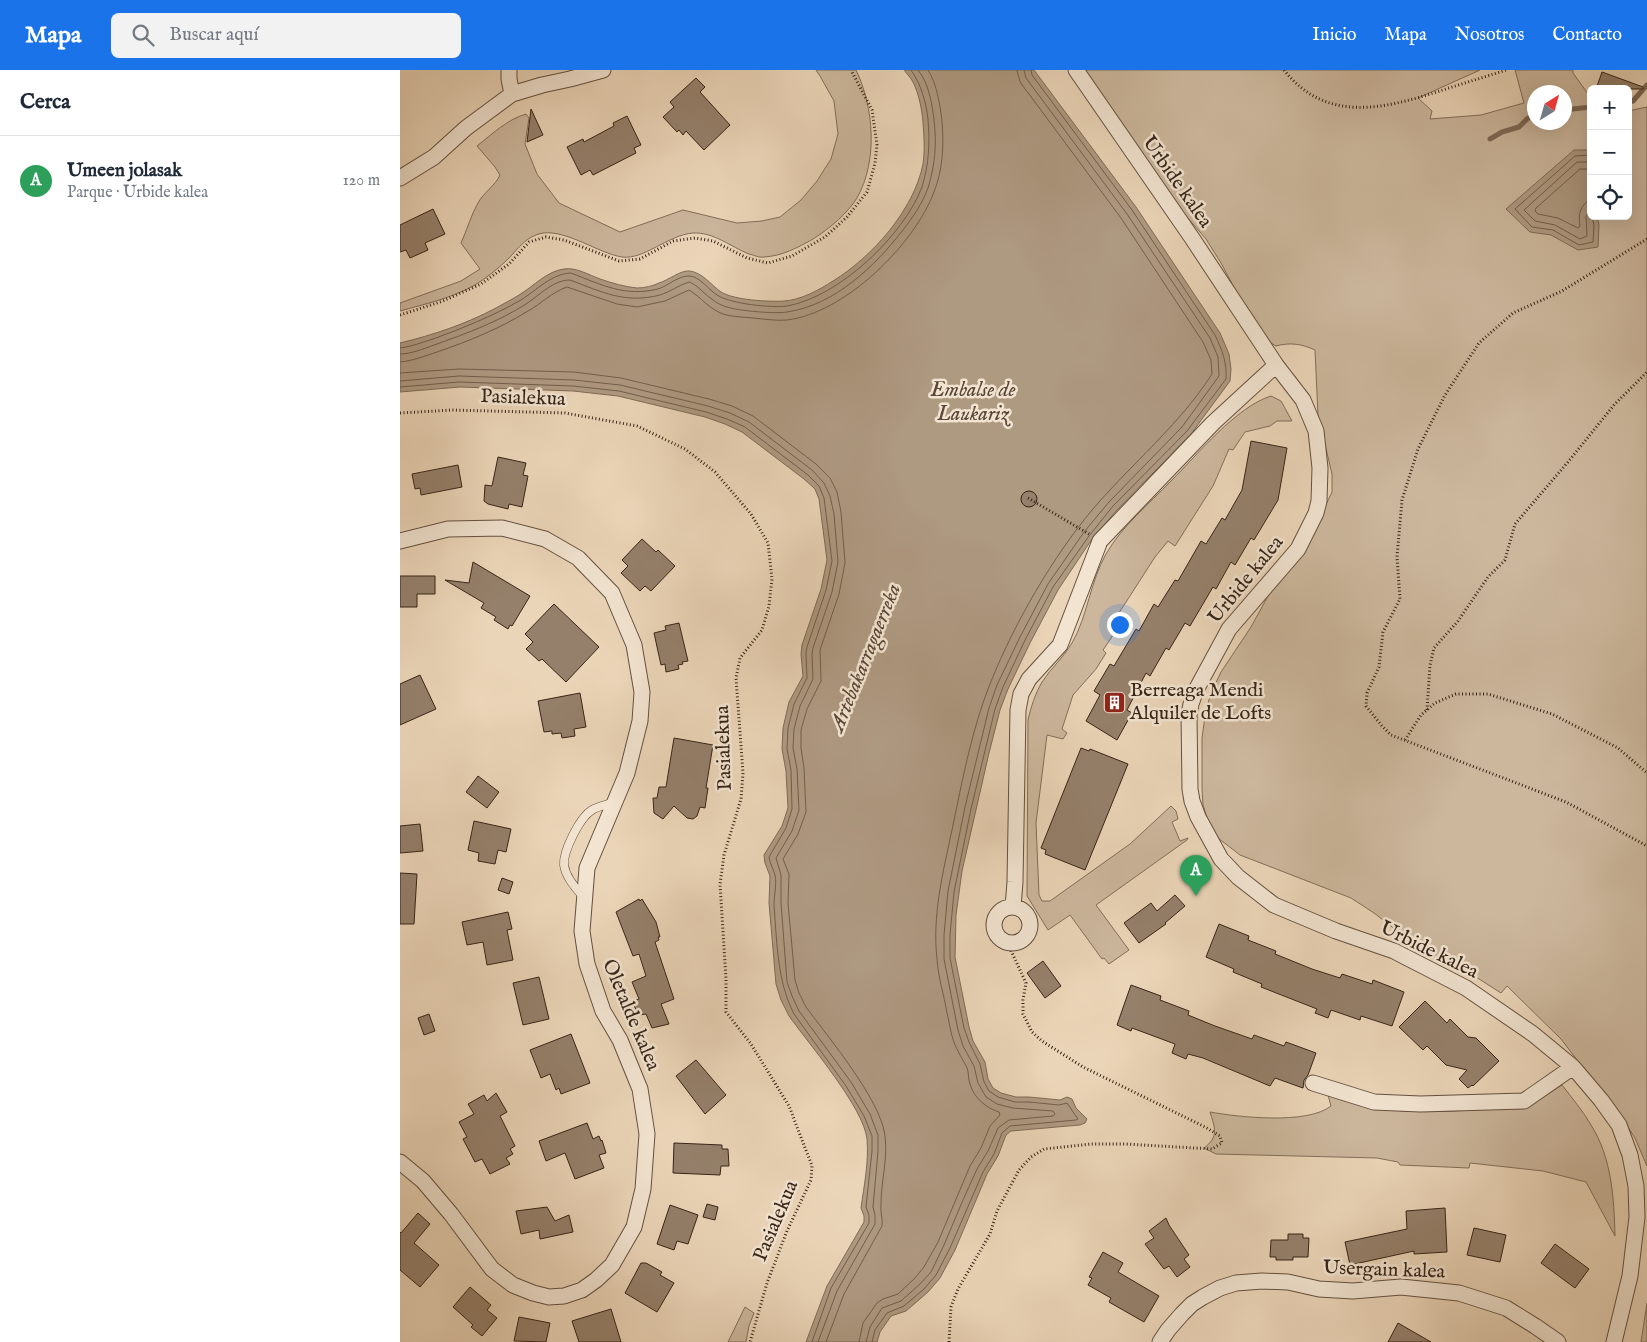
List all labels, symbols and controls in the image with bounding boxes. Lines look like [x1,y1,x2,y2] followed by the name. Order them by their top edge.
[111,13,461,58] search box
[25,20,81,51] text: Mapa
[129,21,157,49] icon: search
[169,23,258,47] text: Buscar aquí
[1312,24,1357,47] text: Inicio
[1385,24,1427,47] text: Mapa
[1455,24,1524,47] text: Nosotros
[1552,24,1622,47] text: Contacto
[1527,85,1572,130] north arrow
[1587,85,1632,220] map controls
[1587,85,1632,130] button: +
[20,89,70,116] text: Cerca
[1587,130,1632,175] button: −
[1136,131,1218,233] street label: Urbide kalea
[67,159,182,183] text: Umeen jolasak
[31,171,41,191] text: A
[343,171,380,191] text: 120 m
[1587,175,1632,220] button: locate
[67,183,208,203] text: Parque · Urbide kalea
[929,377,1016,428] water label: Embalse de Laukariz
[480,384,566,412] street label: Pasialekua
[1203,531,1289,629] street label: Urbide kalea
[823,580,908,738] water label: Artebakarragaerreka
[1107,612,1133,638] your location
[1129,678,1271,726] place label: Berreaga Mendi Alquiler de Lofts
[1102,690,1126,714] building icon: Berreaga Mendi Alquiler de Lofts
[710,705,738,791] street label: Pasialekua
[1180,855,1212,896] pin: A
[1376,915,1483,985] street label: Urbide kalea
[596,955,666,1075] street label: Oletalde kalea
[748,1176,804,1265] street label: Pasialekua
[1322,1255,1446,1285] street label: Usergain kalea

